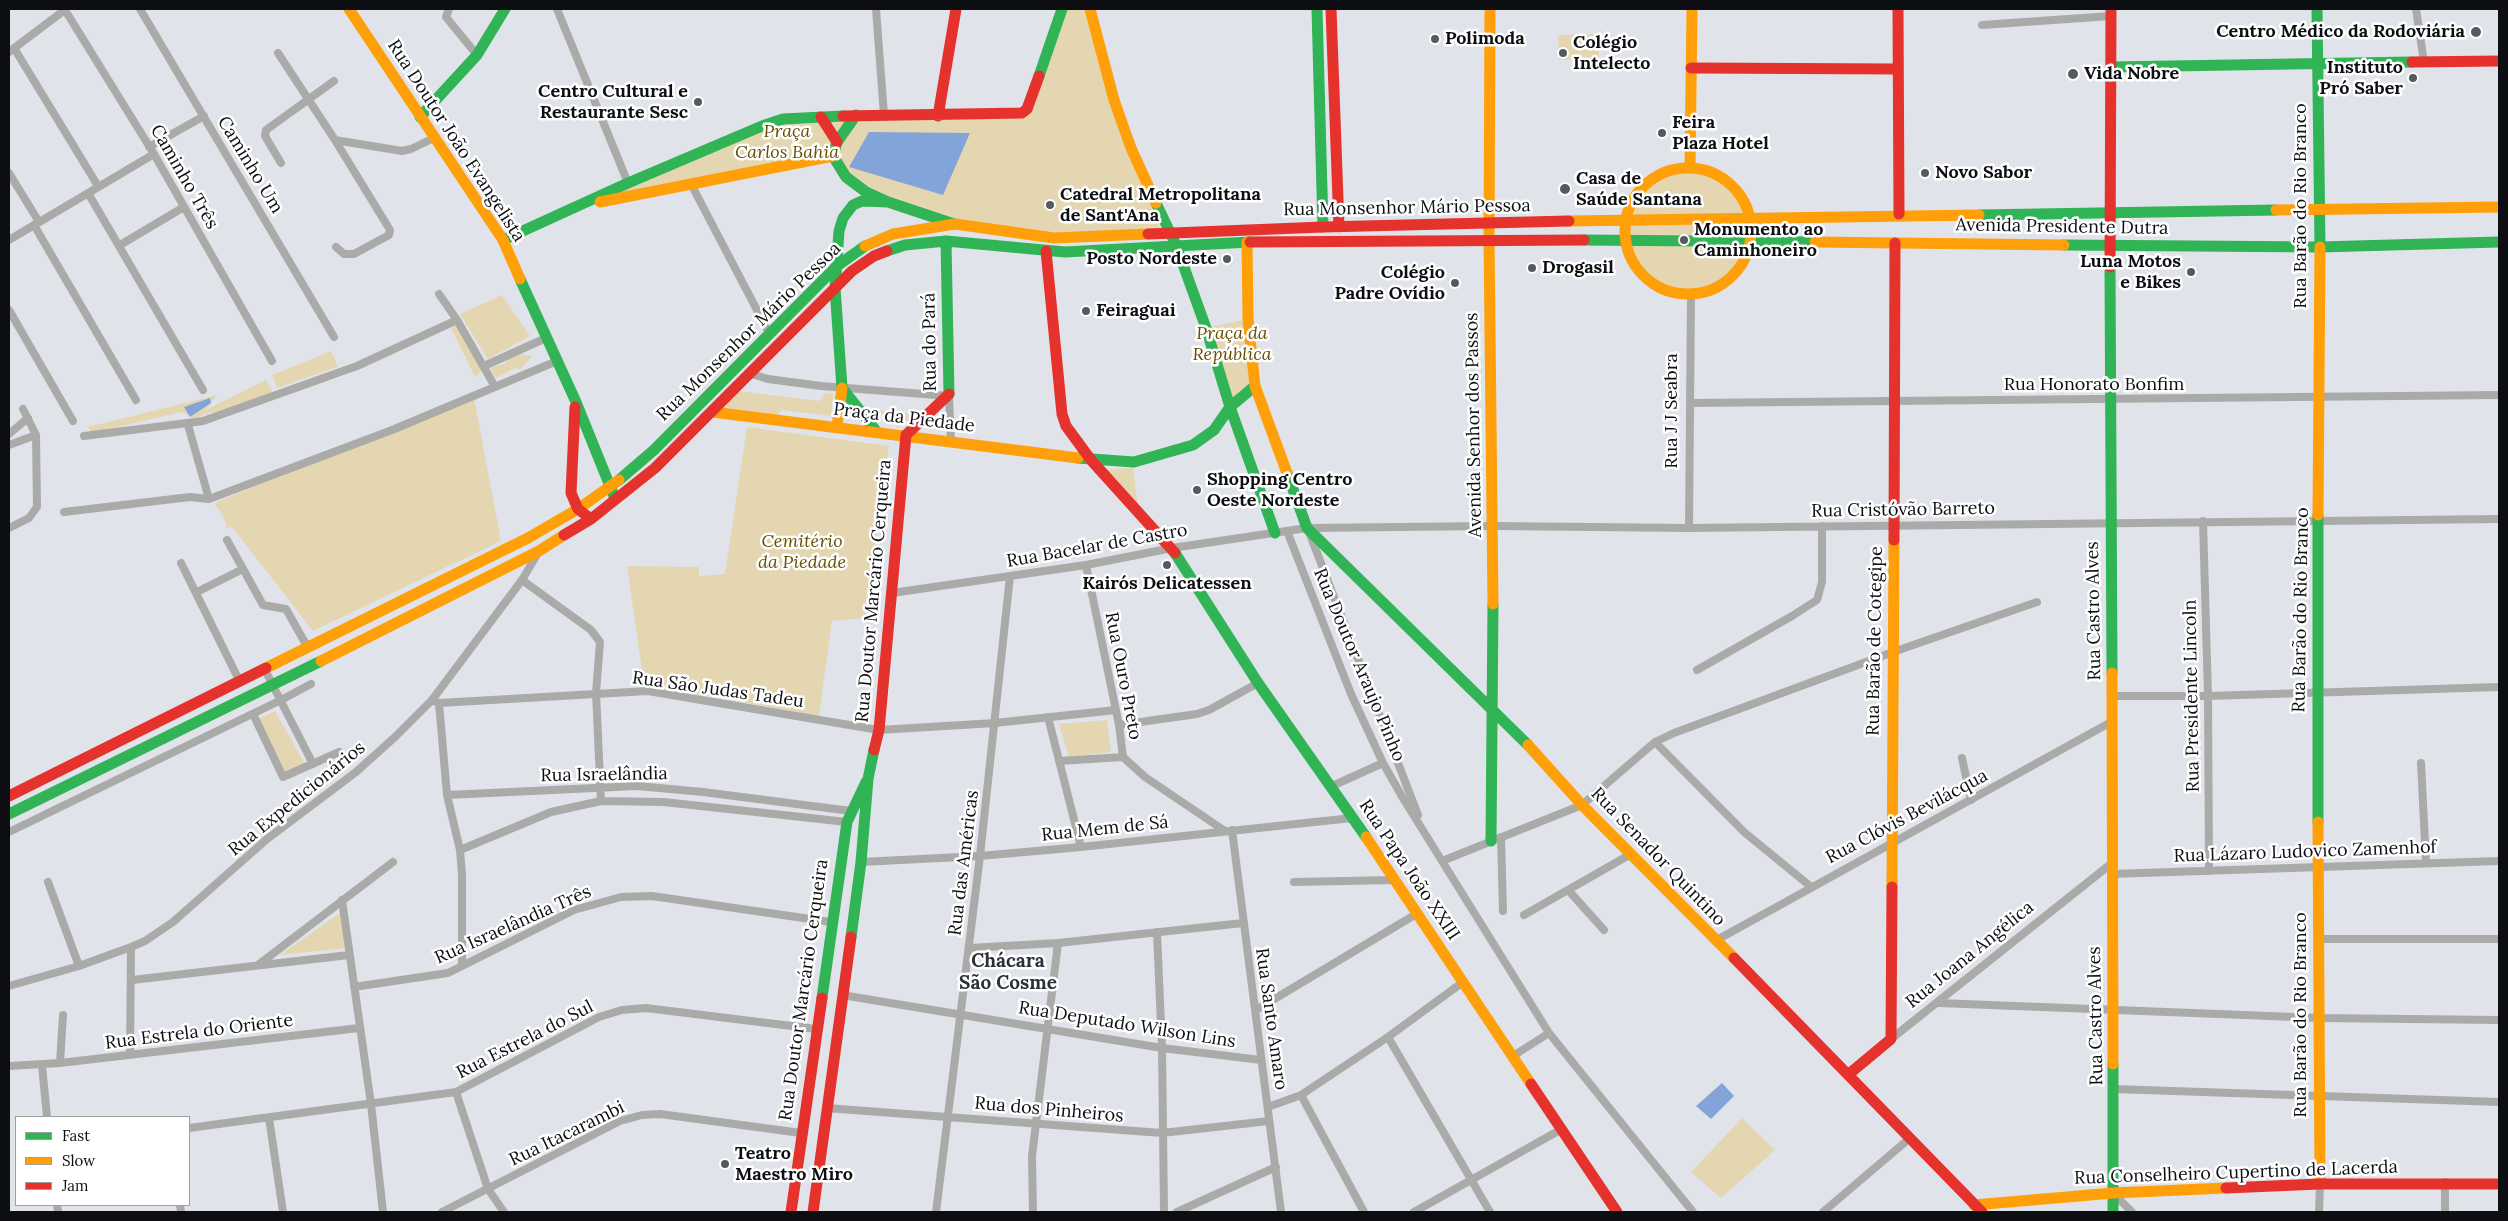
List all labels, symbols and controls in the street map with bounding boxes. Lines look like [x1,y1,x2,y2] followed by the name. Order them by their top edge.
[2216,21,2465,43] place label: Centro Médico da Rodoviária
[2469,25,2483,39] marker: Centro Médico da Rodoviária
[1445,28,1525,50] place label: Polimoda
[1573,32,1651,74] place label: Colégio Intelecto
[1429,33,1441,45] marker: Polimoda
[382,36,530,246] street label: Rua Doutor João Evangelista
[1557,47,1569,59] marker: Colégio Intelecto
[2319,57,2403,100] place label: Instituto Pró Saber
[2084,63,2179,85] place label: Vida Nobre
[2066,67,2080,81] marker: Vida Nobre
[2407,72,2419,84] marker: Instituto Pró Saber
[538,81,688,124] place label: Centro Cultural e Restaurante Sesc
[692,96,704,108] marker: Centro Cultural e Restaurante Sesc
[2290,103,2312,309] street label: Rua Barão do Rio Branco
[213,112,287,218] street label: Caminho Um
[1672,112,1769,154] place label: Feira Plaza Hotel
[145,121,223,233] street label: Caminho Três
[735,121,839,163] park label: Praça Carlos Bahia
[1656,127,1668,139] marker: Feira Plaza Hotel
[1935,162,2032,184] place label: Novo Sabor
[1919,167,1931,179] marker: Novo Sabor
[1576,168,1702,210] place label: Casa de Saúde Santana
[1558,182,1572,196] marker: Casa de Saúde Santana
[1060,184,1261,226] place label: Catedral Metropolitana de Sant'Ana
[1283,195,1531,221] street label: Rua Monsenhor Mário Pessoa
[1044,199,1056,211] marker: Catedral Metropolitana de Sant'Ana
[1955,214,2169,240] street label: Avenida Presidente Dutra
[1694,219,1823,262] place label: Monumento ao Caminhoneiro
[1678,234,1690,246] marker: Monumento ao Caminhoneiro
[652,238,846,426] street label: Rua Monsenhor Mário Pessoa
[1086,248,1217,270] place label: Posto Nordeste
[2080,251,2181,294] place label: Luna Motos e Bikes
[1221,253,1233,265] marker: Posto Nordeste
[1542,257,1614,279] place label: Drogasil
[1334,262,1445,304] place label: Colégio Padre Ovídio
[1526,262,1538,274] marker: Drogasil
[2185,266,2197,278] marker: Luna Motos e Bikes
[1449,277,1461,289] marker: Colégio Padre Ovídio
[918,292,942,392] street label: Rua do Pará
[1096,300,1176,322] place label: Feiraguai
[1080,305,1092,317] marker: Feiraguai
[1461,312,1487,538] street label: Avenida Senhor dos Passos
[1192,323,1272,366] park label: Praça da República
[1661,353,1683,469] street label: Rua J J Seabra
[2004,374,2184,396] street label: Rua Honorato Bonfim
[832,399,976,437] street label: Praça da Piedade
[852,459,896,723] street label: Rua Doutor Marcário Cerqueira
[1207,469,1352,512] place label: Shopping Centro Oeste Nordeste
[1191,484,1203,496] marker: Shopping Centro Oeste Nordeste
[1811,498,1995,522] street label: Rua Cristóvão Barreto
[2288,507,2314,713] street label: Rua Barão do Rio Branco
[1005,519,1189,573] street label: Rua Bacelar de Castro
[758,531,846,574] park label: Cemitério da Piedade
[2082,541,2106,681] street label: Rua Castro Alves
[1863,546,1887,736] street label: Rua Barão de Cotegipe
[1161,559,1173,571] marker: Kairós Delicatessen
[1308,565,1410,765] street label: Rua Doutor Araujo Pinho
[1082,573,1252,595] place label: Kairós Delicatessen
[2180,599,2204,793] street label: Rua Presidente Lincoln
[1100,610,1146,742] street label: Rua Ouro Preto
[631,667,805,713] street label: Rua São Judas Tadeu
[224,737,370,861] street label: Rua Expedicionários
[540,763,668,787] street label: Rua Israelândia
[1822,765,1992,869] street label: Rua Clóvis Bevilácqua
[1586,783,1730,931] street label: Rua Senador Quintino
[944,789,984,937] street label: Rua das Américas
[1354,796,1464,944] street label: Rua Papa João XXIII
[1040,812,1170,846] street label: Rua Mem de Sá
[2173,837,2437,867] street label: Rua Lázaro Ludovico Zamenhof
[775,858,833,1122] street label: Rua Doutor Marcário Cerqueira
[431,881,595,969] street label: Rua Israelândia Três
[1902,897,2038,1013] street label: Rua Joana Angélica
[2290,912,2312,1118] street label: Rua Barão do Rio Branco
[1250,946,1292,1092] street label: Rua Santo Amaro
[2084,946,2108,1086] street label: Rua Castro Alves
[959,951,1057,995] district label: Chácara São Cosme
[453,996,597,1084] street label: Rua Estrela do Sul
[1017,997,1237,1053] street label: Rua Deputado Wilson Lins
[104,1010,294,1054] street label: Rua Estrela do Oriente
[974,1093,1124,1127] street label: Rua dos Pinheiros
[506,1097,628,1171] street label: Rua Itacarambi
[15,1116,190,1206] legend
[62,1126,90,1145] text: Fast
[735,1143,853,1186] place label: Teatro Maestro Miro
[62,1151,95,1170] text: Slow
[2074,1157,2398,1189] street label: Rua Conselheiro Cupertino de Lacerda
[719,1158,731,1170] marker: Teatro Maestro Miro
[62,1176,89,1195] text: Jam

